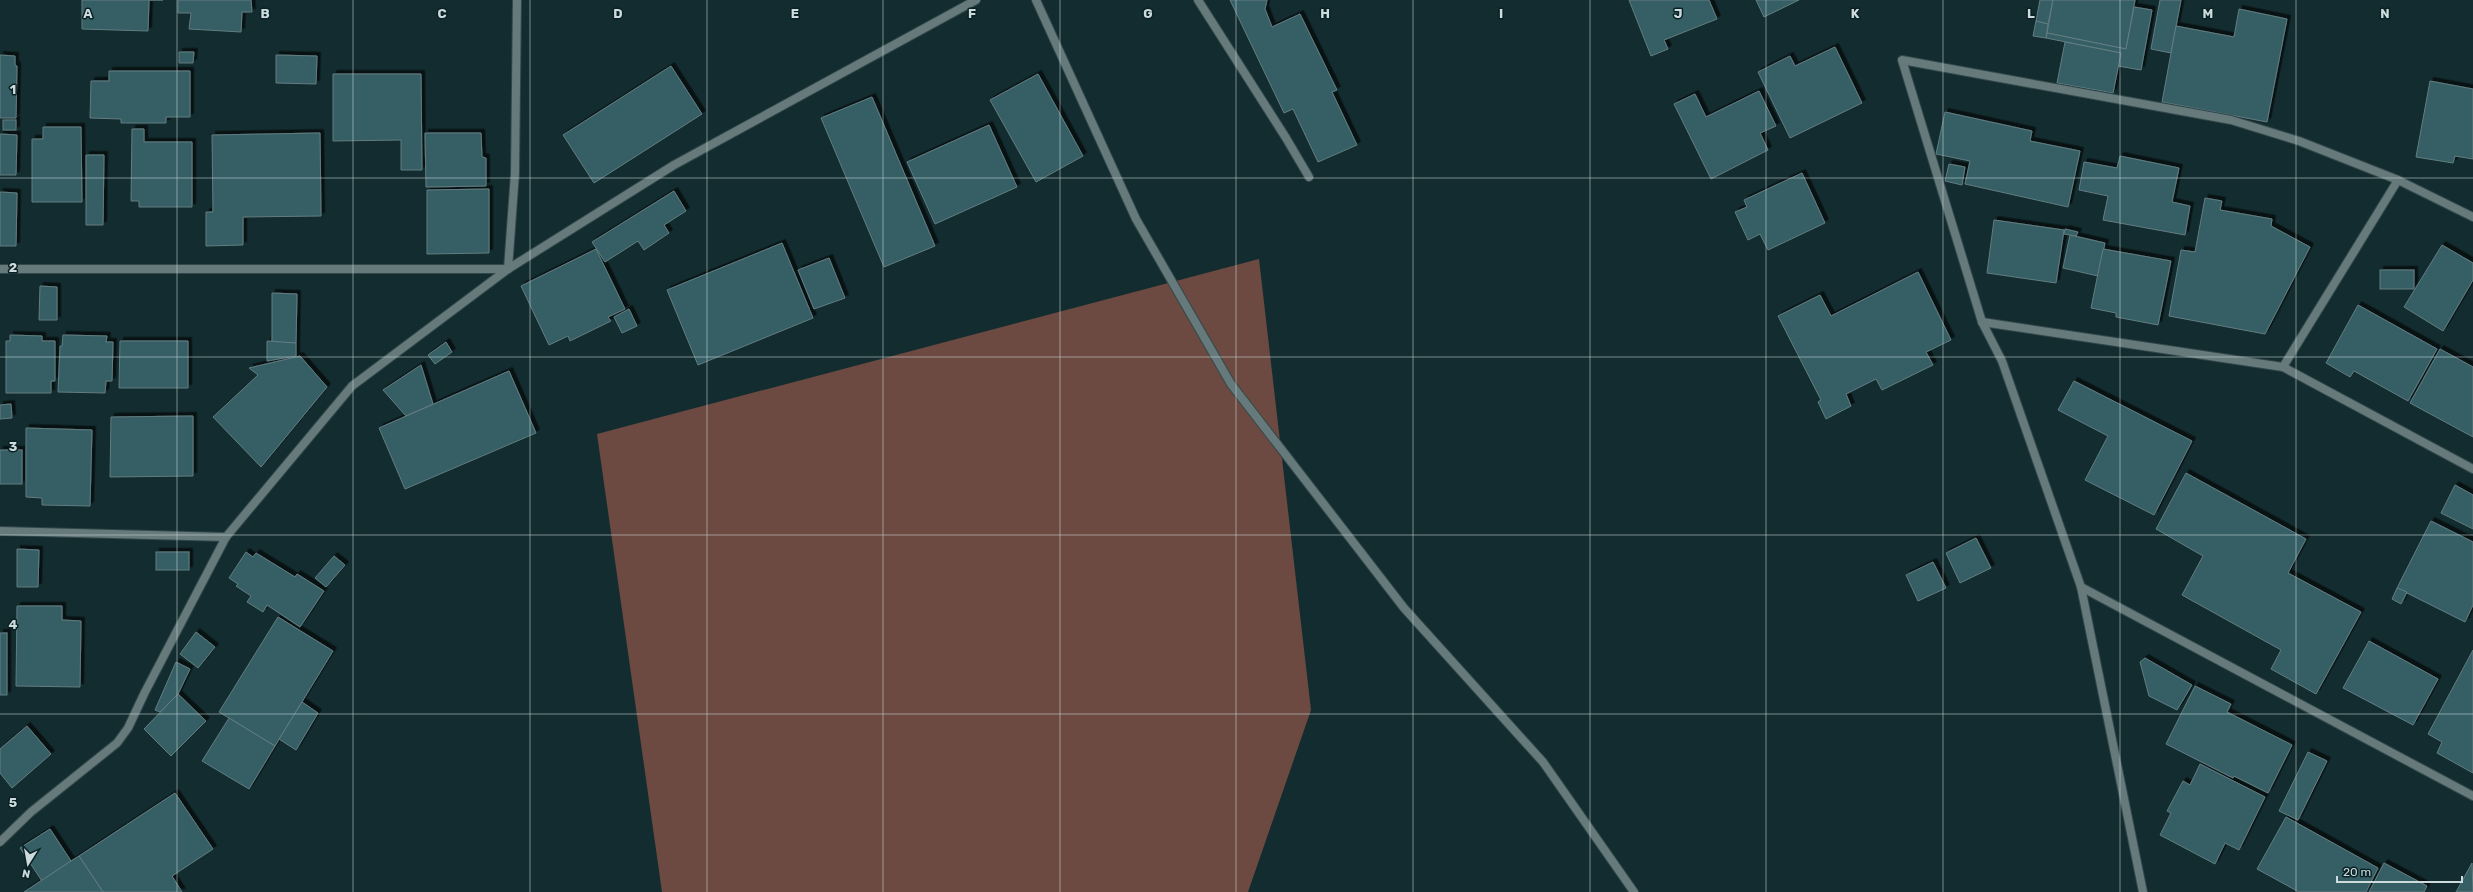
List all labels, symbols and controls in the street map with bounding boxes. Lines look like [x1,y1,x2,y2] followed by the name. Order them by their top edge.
[83,6,93,21] text: A
[260,6,270,21] text: B
[437,6,447,21] text: C
[613,6,623,21] text: D
[791,6,799,21] text: E
[968,6,976,21] text: F
[1143,6,1153,21] text: G
[1320,6,1330,21] text: H
[1499,6,1503,21] text: I
[1674,6,1682,21] text: J
[1851,6,1860,21] text: K
[2027,6,2035,21] text: L
[2203,6,2213,21] text: M
[2380,6,2390,21] text: N
[10,82,16,97] text: 1
[9,260,17,275] text: 2
[9,439,18,454] text: 3
[9,617,18,632] text: 4
[9,795,17,810] text: 5
[8,844,48,884] north arrow
[2337,858,2462,884] scale bar
[2343,865,2371,879] text: 20 m
[21,866,31,880] text: N

